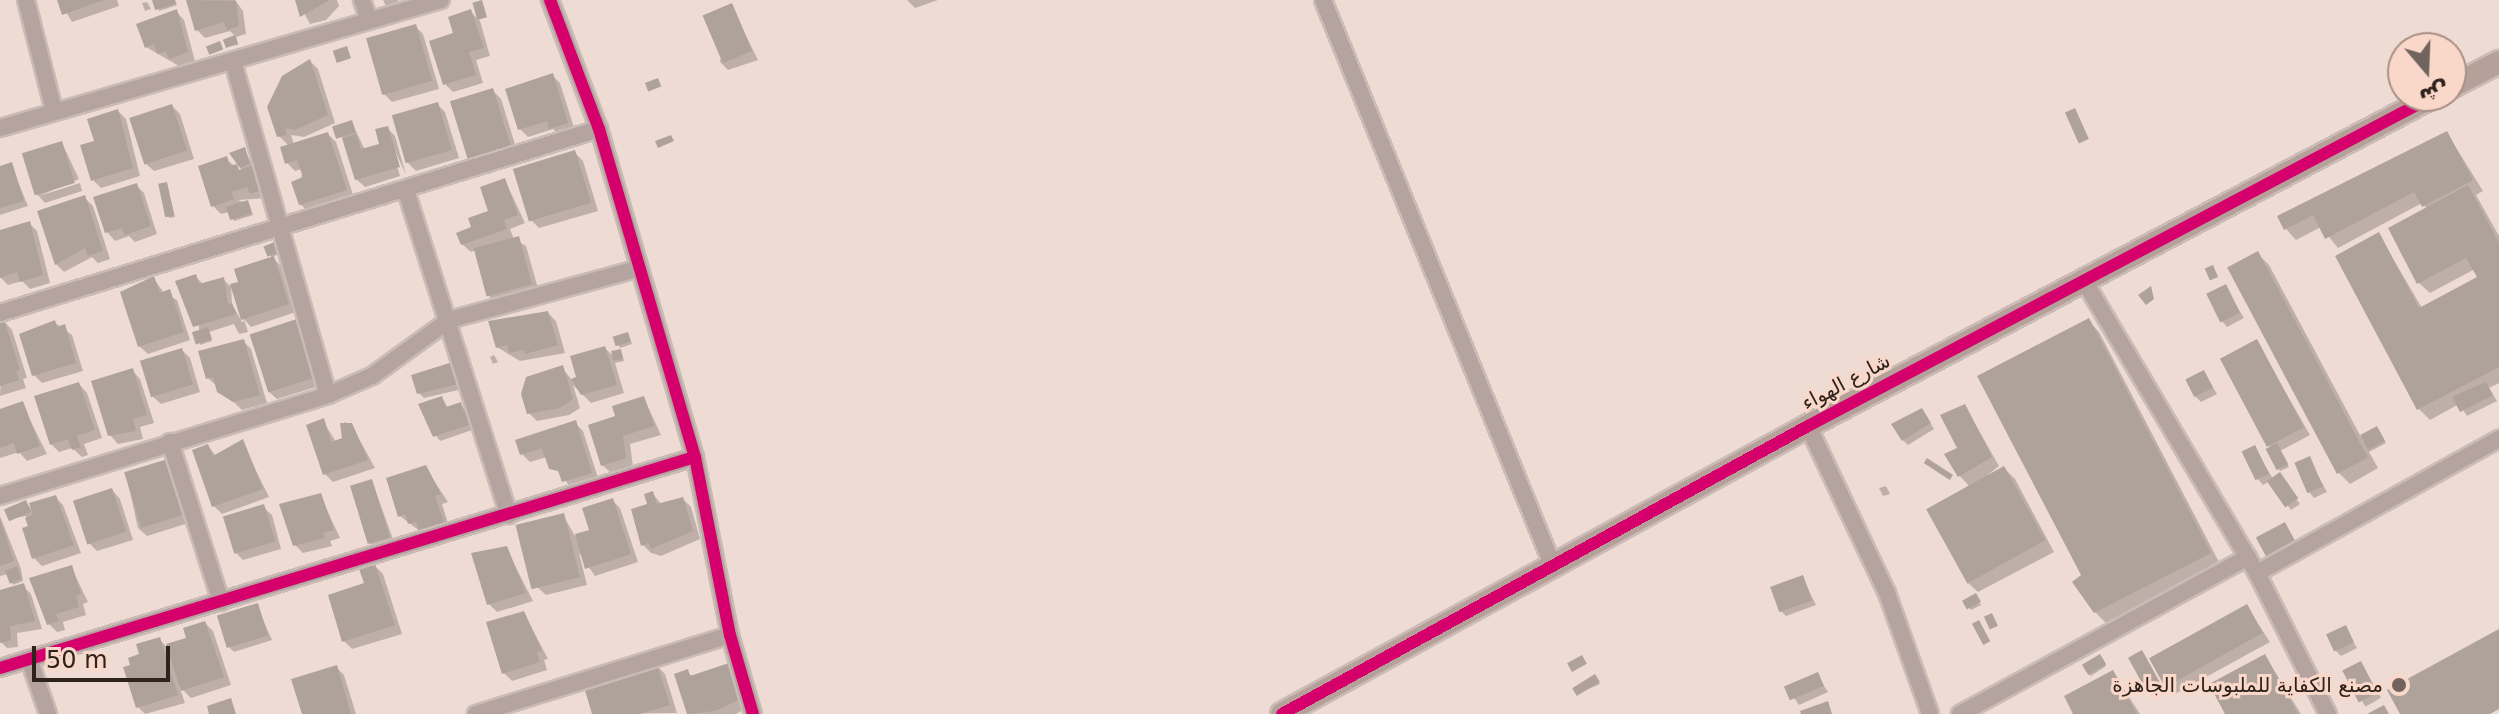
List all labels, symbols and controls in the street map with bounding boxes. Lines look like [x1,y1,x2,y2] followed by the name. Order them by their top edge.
[2387,32,2467,112] north arrow
[2416,77,2453,110] text: ش
[1798,349,1894,415] street label: شارع الهواء
[36,630,174,680] scale bar
[46,646,108,674] text: 50 m
[2112,673,2383,697] place label: مصنع الكفاية للملبوسات الجاهزة
[2390,676,2408,694] marker: مصنع الكفاية للملبوسات الجاهزة

